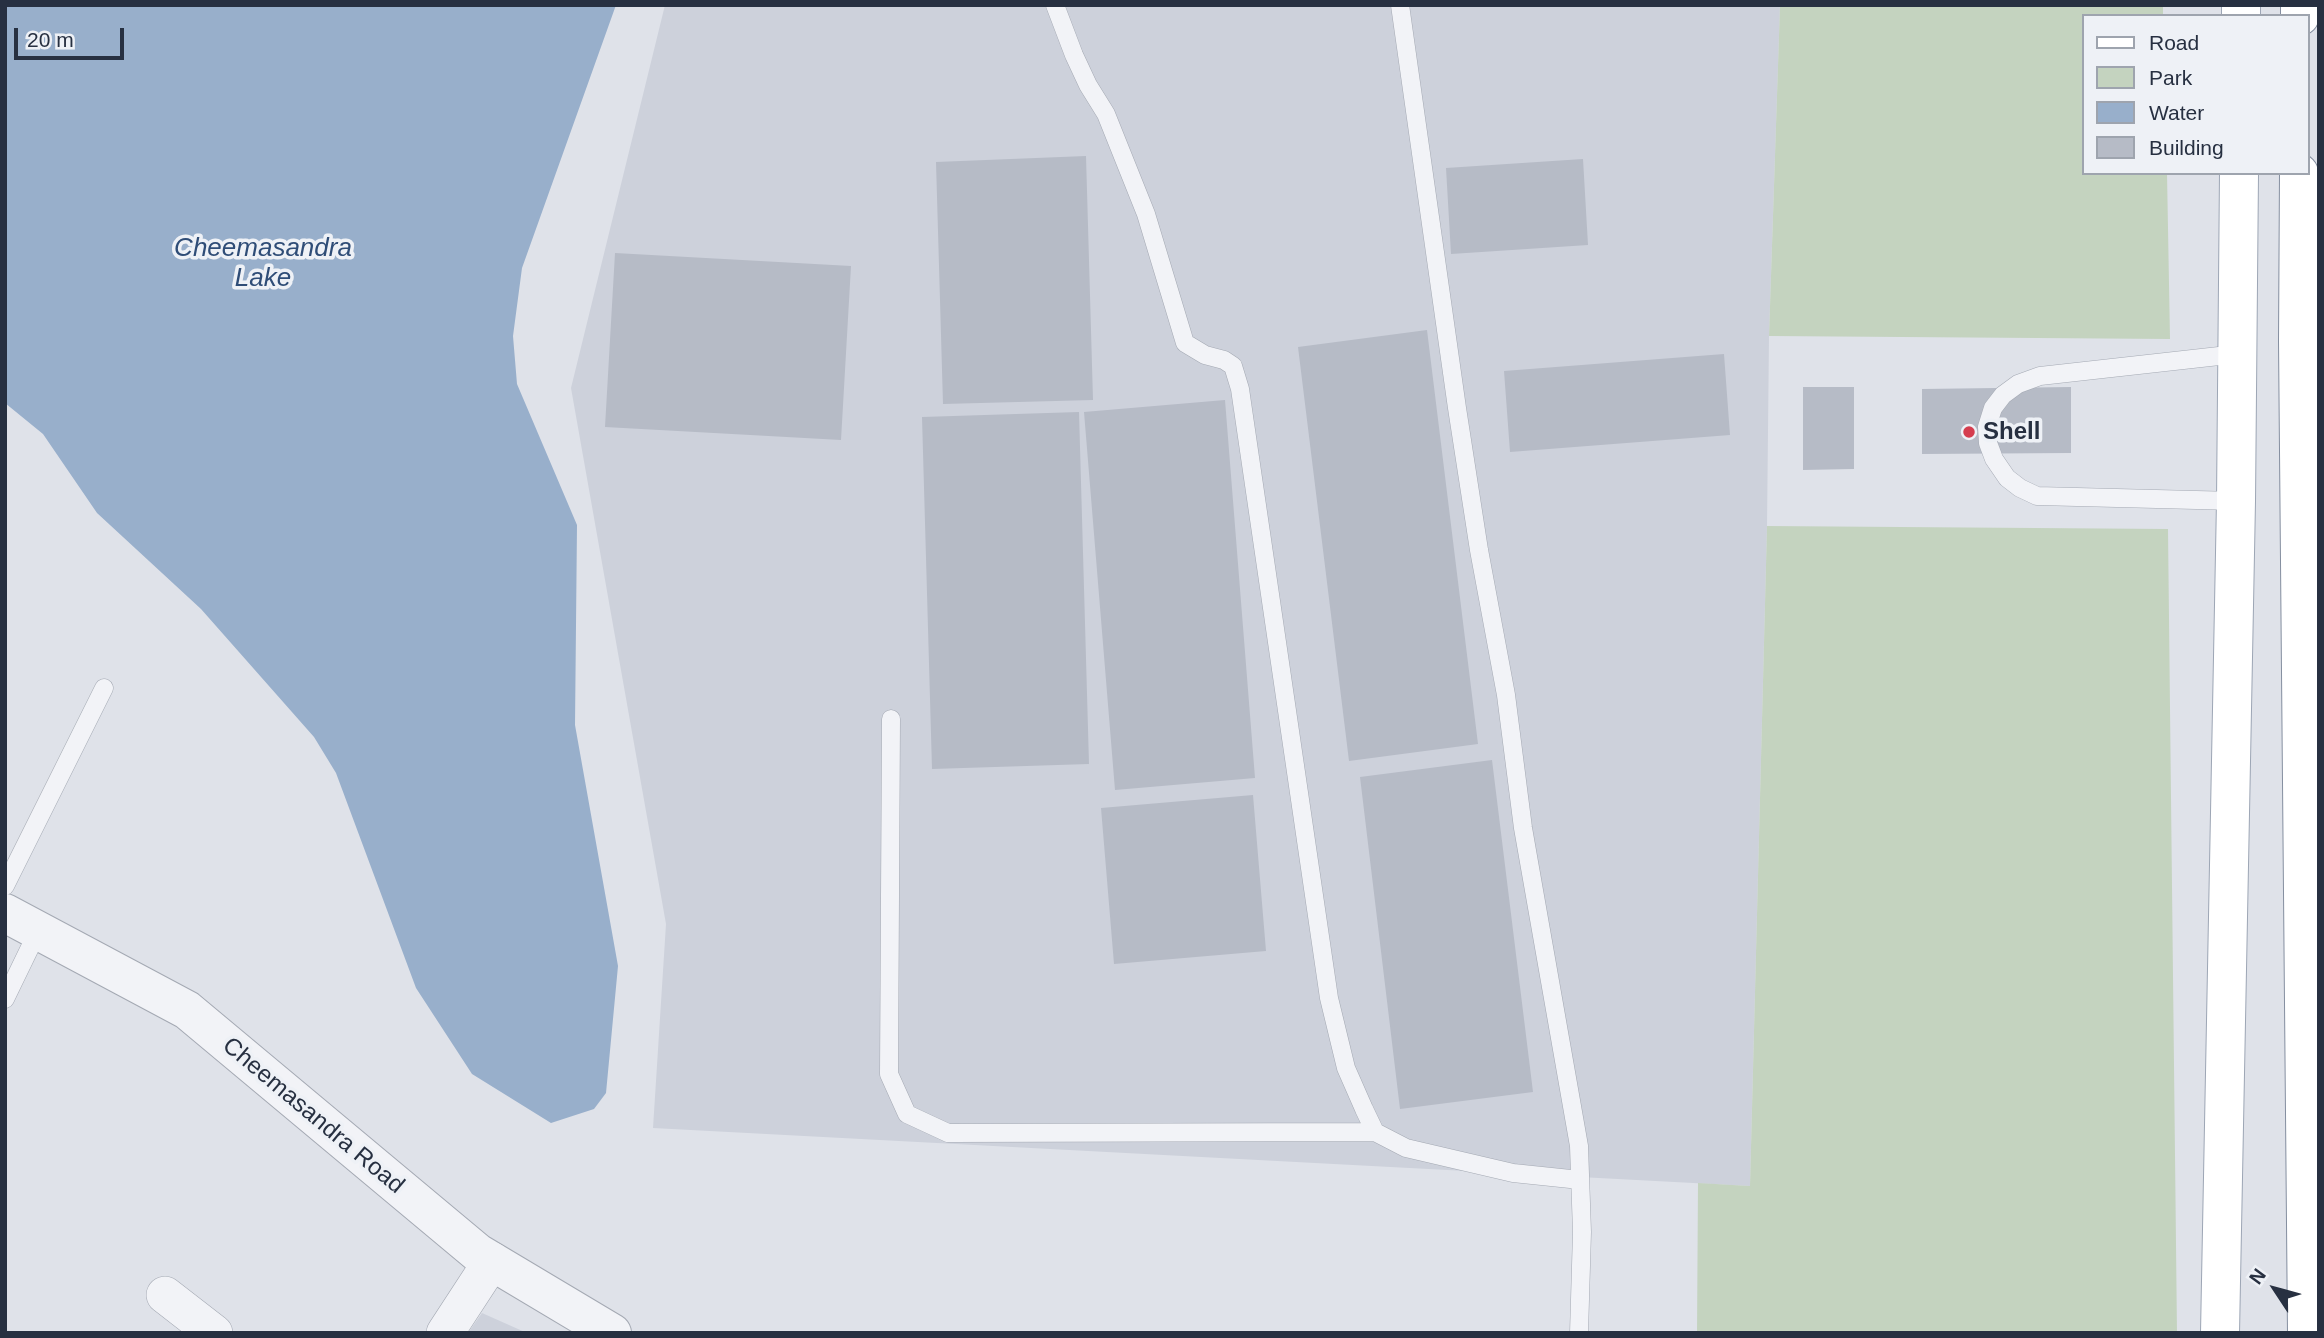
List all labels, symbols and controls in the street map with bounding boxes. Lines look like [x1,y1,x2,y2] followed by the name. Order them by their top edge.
[18,14,128,58] scale bar
[2082,14,2310,175] legend
[27,28,74,51] text: 20 m
[2149,31,2199,54] text: Road
[2149,66,2192,89] text: Park
[2149,101,2204,124] text: Water
[2149,136,2224,159] text: Building
[174,233,352,294] water label: Cheemasandra Lake
[1983,418,2040,446] place label: Shell
[1961,424,1977,440] marker: Shell
[216,1032,410,1200] street label: Cheemasandra Road
[2240,1254,2310,1324] north arrow
[2245,1265,2270,1288] text: N

